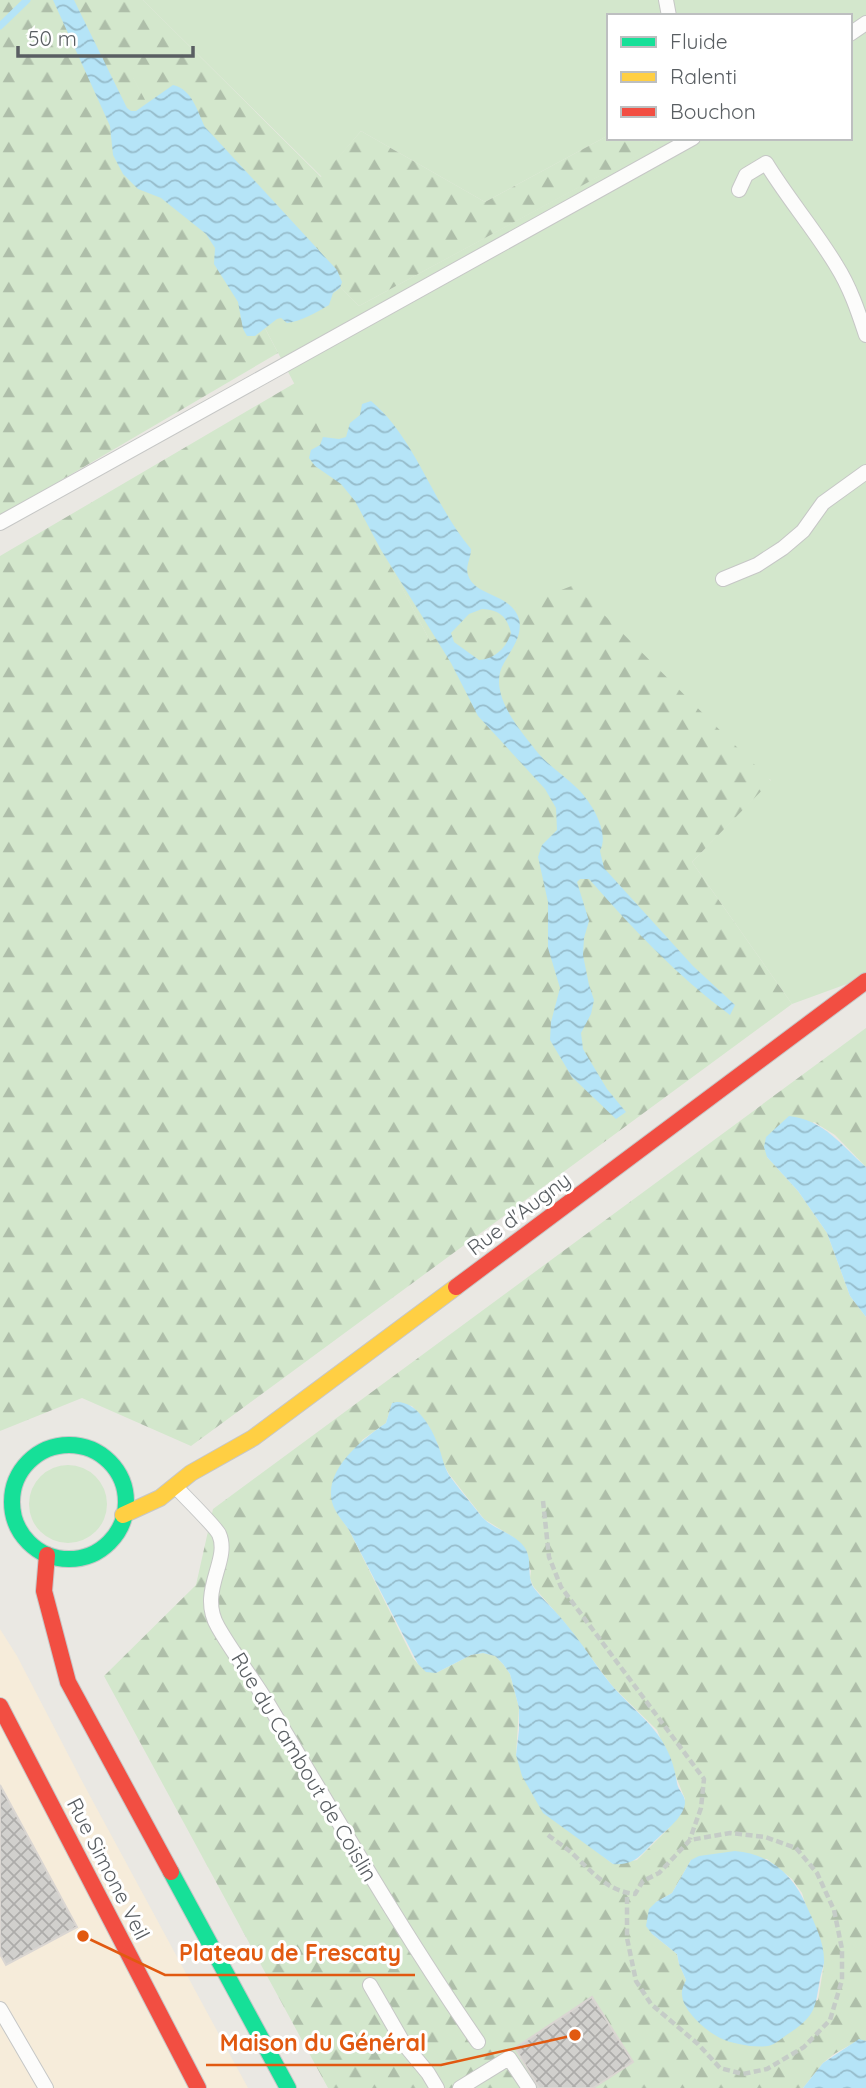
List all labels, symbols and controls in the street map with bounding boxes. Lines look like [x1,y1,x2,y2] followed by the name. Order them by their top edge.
[18,14,192,58] scale bar
[607,14,852,140] legend
[28,25,77,51] text: 50 m
[670,28,728,54] text: Fluide
[670,63,737,89] text: Ralenti
[670,98,756,124] text: Bouchon
[462,1166,575,1260] street label: Rue d'Augny
[226,1647,384,1886] street label: Rue du Cambout de Coislin
[62,1793,156,1944] street label: Rue Simone Veil
[165,1931,415,1975] callout: Plateau de Frescaty
[179,1938,401,1967] text: Plateau de Frescaty
[206,2021,441,2065] callout: Maison du Général
[220,2028,426,2057] text: Maison du Général

